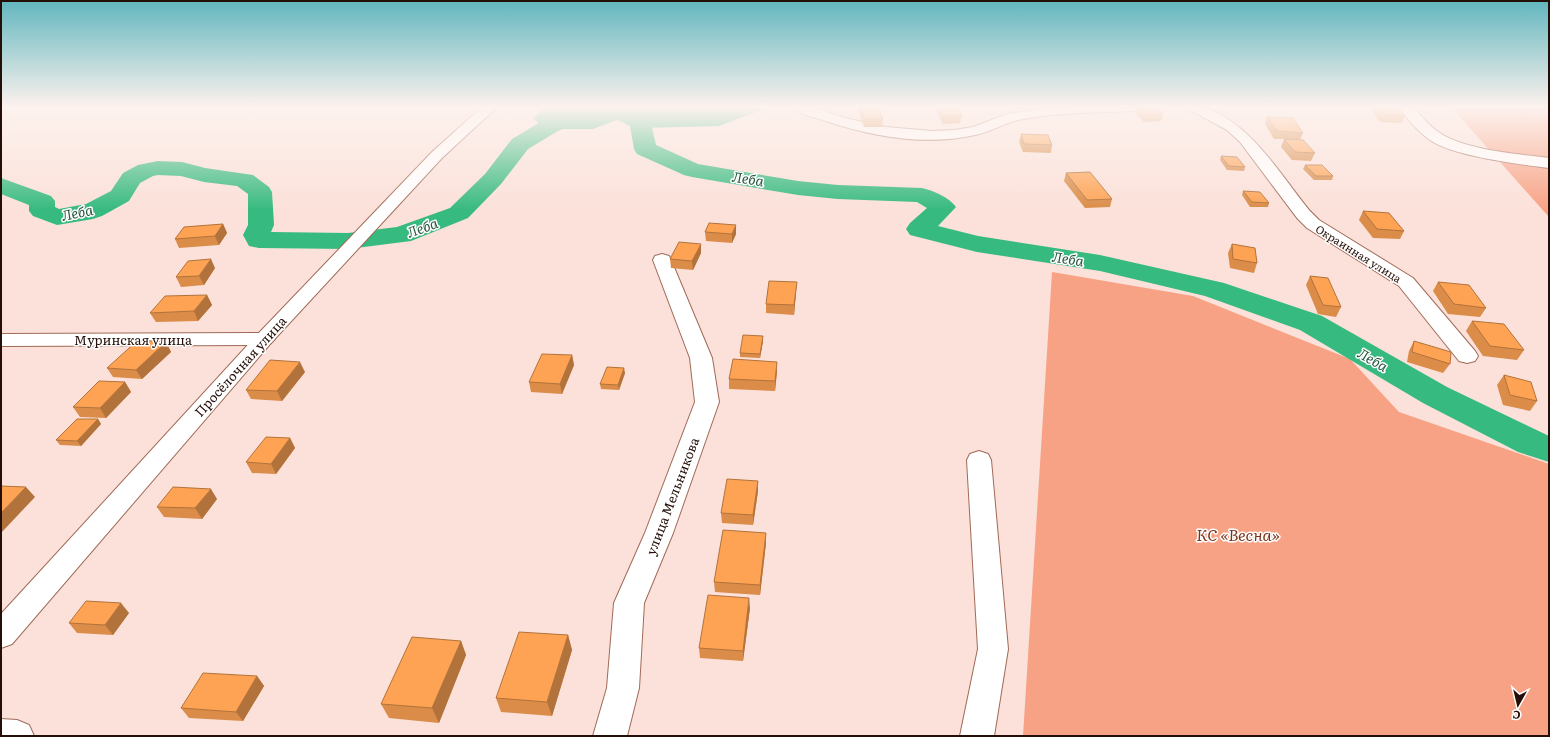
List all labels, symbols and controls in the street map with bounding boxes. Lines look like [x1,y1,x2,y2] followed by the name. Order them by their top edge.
[731,166,765,190] water label: Леба
[59,199,95,225] water label: Леба
[404,212,440,242] water label: Леба
[1313,220,1405,286] street label: Окраинная улица
[1051,246,1085,270] water label: Леба
[190,312,290,420] street label: Просёлочная улица
[74,330,192,349] street label: Муринская улица
[1354,342,1392,376] water label: Леба
[641,434,703,558] street label: улица Мельникова
[1196,522,1280,546] park label: КС «Весна»
[1498,685,1538,725] north arrow
[1511,707,1521,724] text: С

